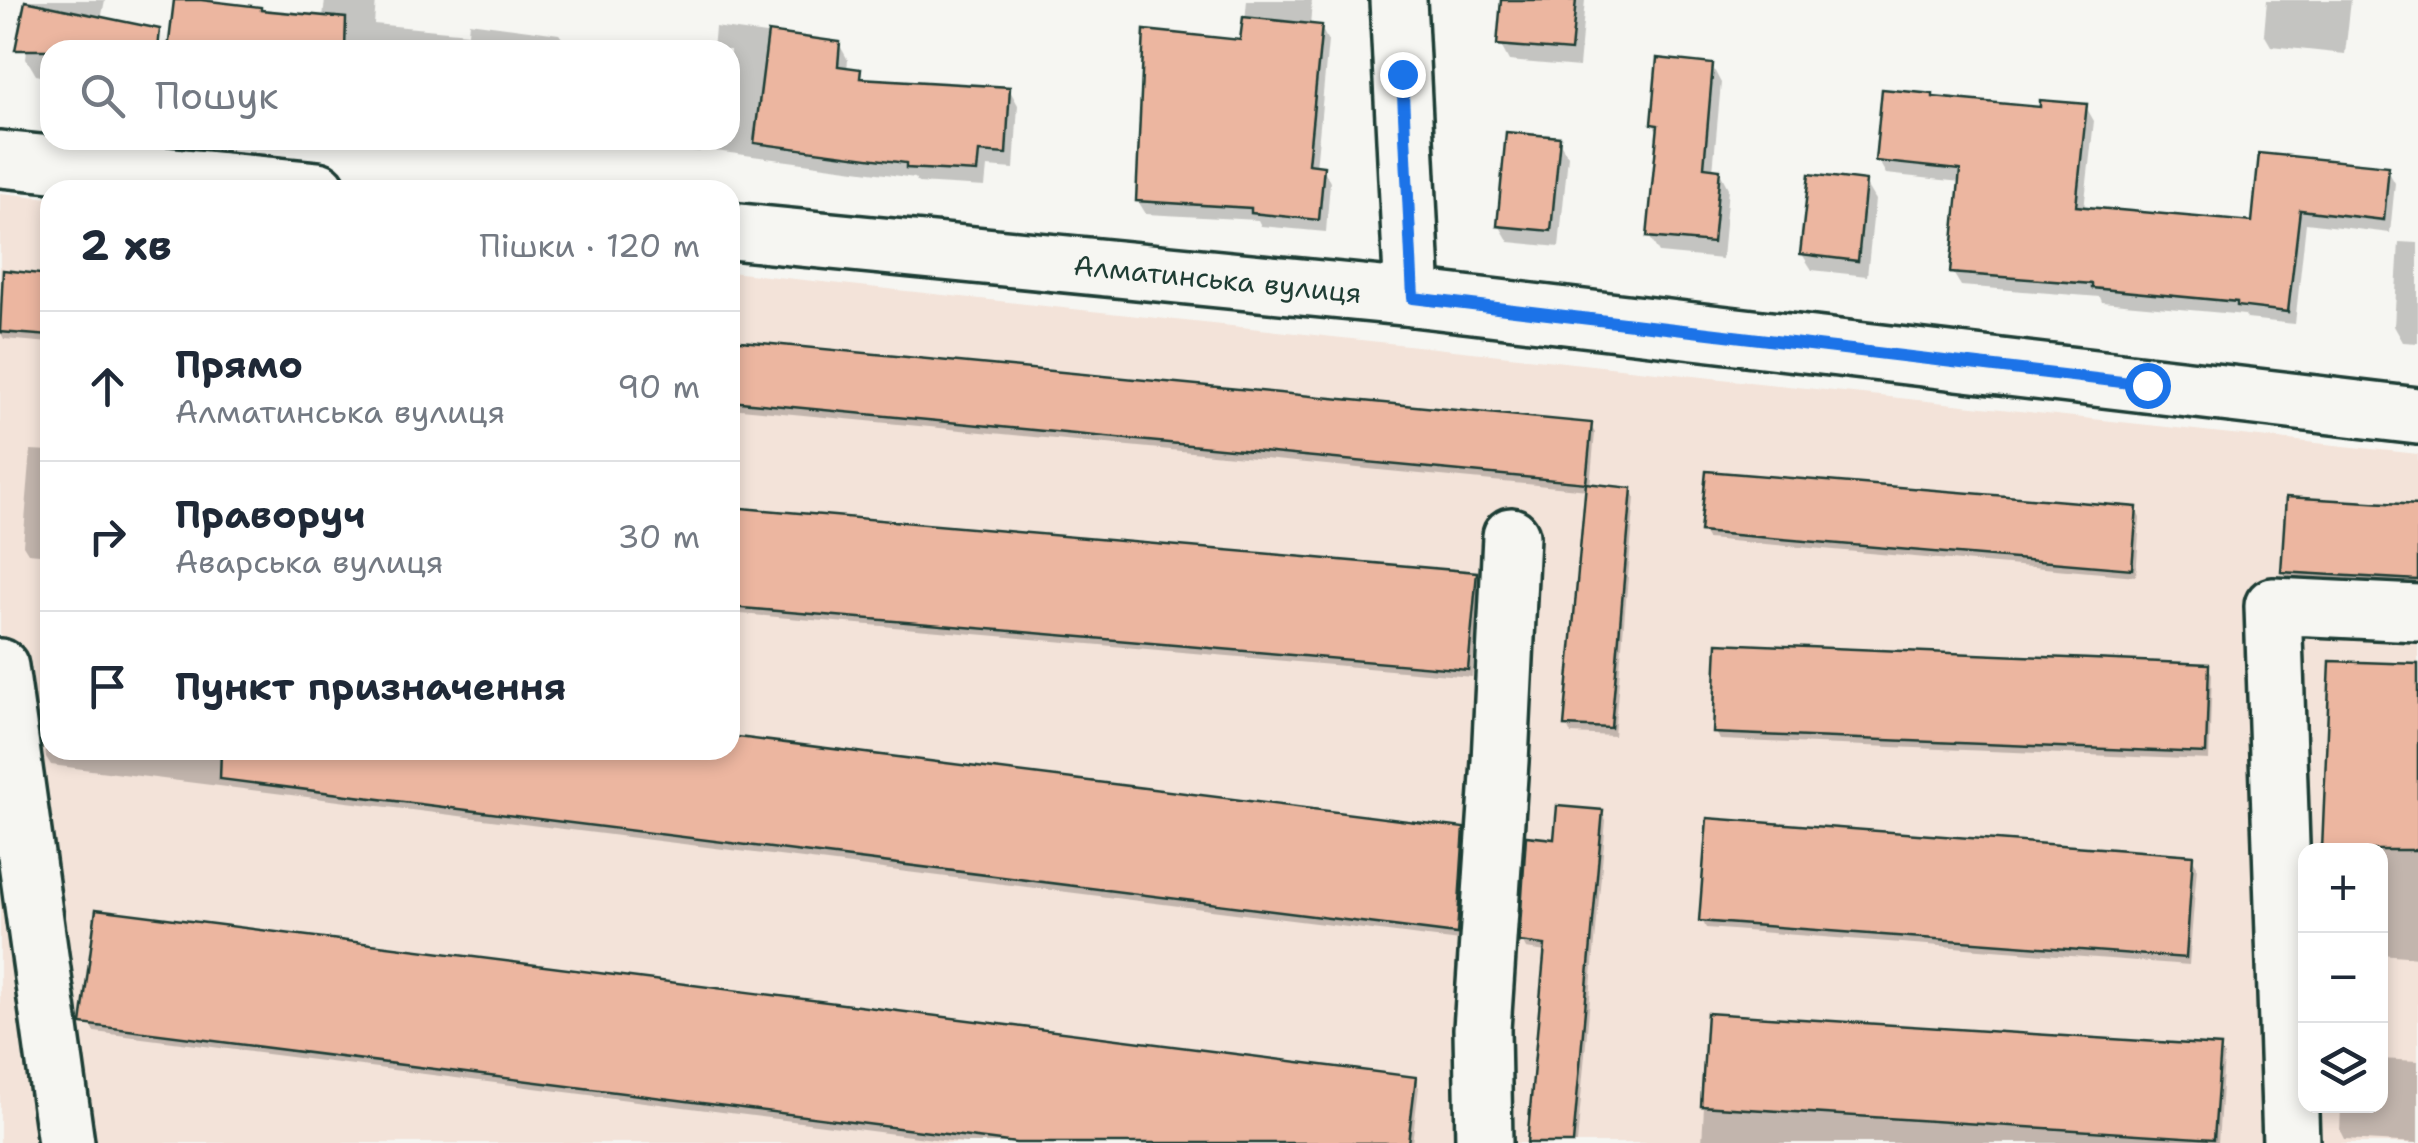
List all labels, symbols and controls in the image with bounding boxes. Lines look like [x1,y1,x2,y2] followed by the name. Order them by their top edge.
[40,40,740,150] search box
[1380,52,1426,98] route end
[75,68,130,123] icon: search
[155,70,278,121] text: Пошук
[80,217,172,273] text: 2 хв
[480,224,700,267] text: Пішки · 120 m
[1072,246,1363,312] street label: Алматинська вулиця
[175,339,303,390] text: Прямо
[80,359,135,414] icon: ahead
[2125,363,2171,409] route start
[617,365,700,408] text: 90 m
[175,390,505,433] text: Алматинська вулиця
[175,489,365,540] text: Праворуч
[80,509,135,564] icon: right
[617,515,700,558] text: 30 m
[175,540,444,583] text: Аварська вулиця
[80,659,135,714] icon: arrive
[175,661,566,712] text: Пункт призначення
[2298,843,2388,1113] map controls
[2298,843,2388,933] button: +
[2298,933,2388,1023] button: −
[2298,1023,2388,1113] button: layers

